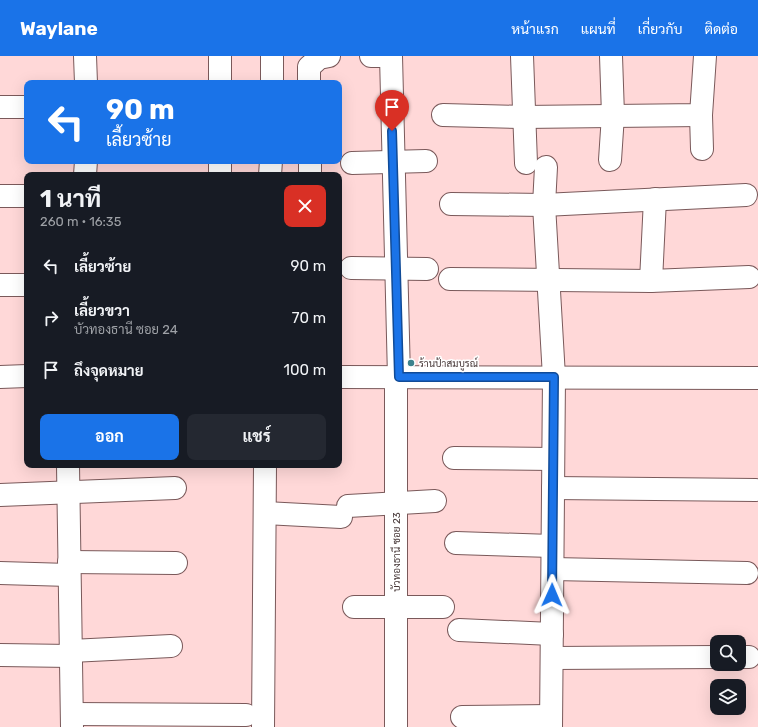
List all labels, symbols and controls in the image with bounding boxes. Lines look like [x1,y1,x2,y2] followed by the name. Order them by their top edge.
[20,17,98,40] text: Waylane
[511,21,559,38] text: หน้าแรก
[581,21,616,38] text: แผนที่
[638,21,682,38] text: เกี่ยวกับ
[704,21,738,38] text: ติดต่อ
[375,90,409,131] pin
[106,93,175,126] text: 90 m
[40,96,92,148] icon: left
[381,96,403,118] icon: arrive
[106,129,172,151] text: เลี้ยวซ้าย
[40,185,101,213] text: 1 นาที
[284,185,326,227] button: close
[40,214,121,229] text: 260 m · 16:35
[40,255,62,277] icon: left
[291,257,326,275] text: 90 m
[74,258,131,276] text: เลี้ยวซ้าย
[74,302,130,320] text: เลี้ยวขวา
[40,307,62,329] icon: right
[292,309,326,327] text: 70 m
[74,322,178,337] text: บัวทองธานี ซอย 24
[419,356,478,371] place label: ร้านป้าสมบูรณ์
[406,358,416,368] marker: ร้านป้าสมบูรณ์
[40,359,62,381] icon: arrive
[284,361,326,379] text: 100 m
[74,362,144,380] text: ถึงจุดหมาย
[40,414,179,460] button: ออก
[187,414,326,460] button: แชร์
[390,512,403,592] street label: บัวทองธานี ซอย 23
[531,574,573,616] position arrow
[710,635,746,715] map controls
[710,635,746,671] button: search
[710,679,746,715] button: layers

